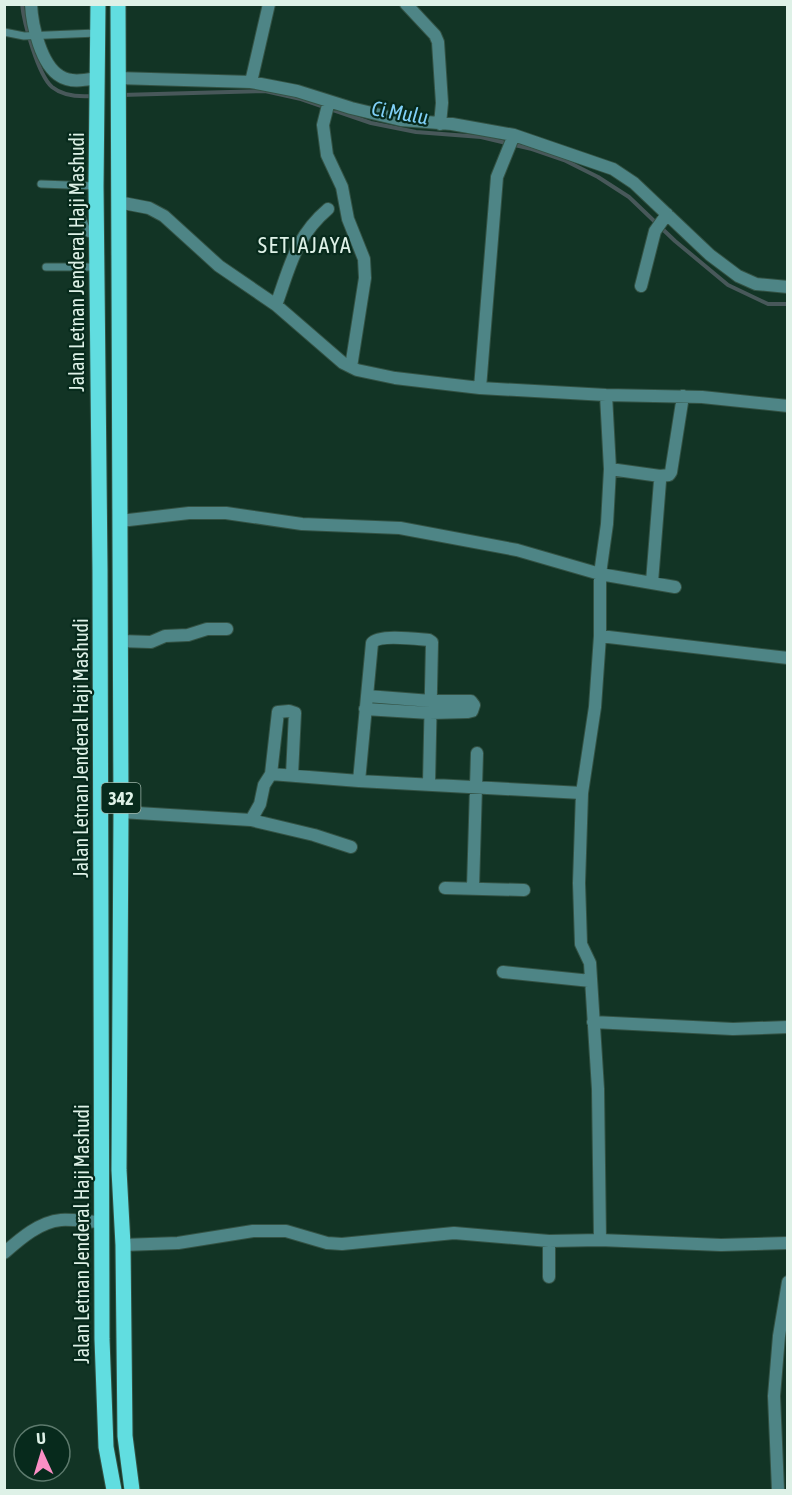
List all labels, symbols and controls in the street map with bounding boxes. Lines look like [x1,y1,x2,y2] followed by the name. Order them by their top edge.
[370,95,430,129] water label: Ci Mulu
[65,132,88,392] street label: Jalan Letnan Jenderal Haji Mashudi
[258,232,352,258] district label: SETIAJAYA
[69,618,92,878] street label: Jalan Letnan Jenderal Haji Mashudi
[102,783,140,813] road number: 342
[70,1104,93,1364] street label: Jalan Letnan Jenderal Haji Mashudi
[12,1423,72,1483] north arrow
[36,1429,46,1447] text: U

